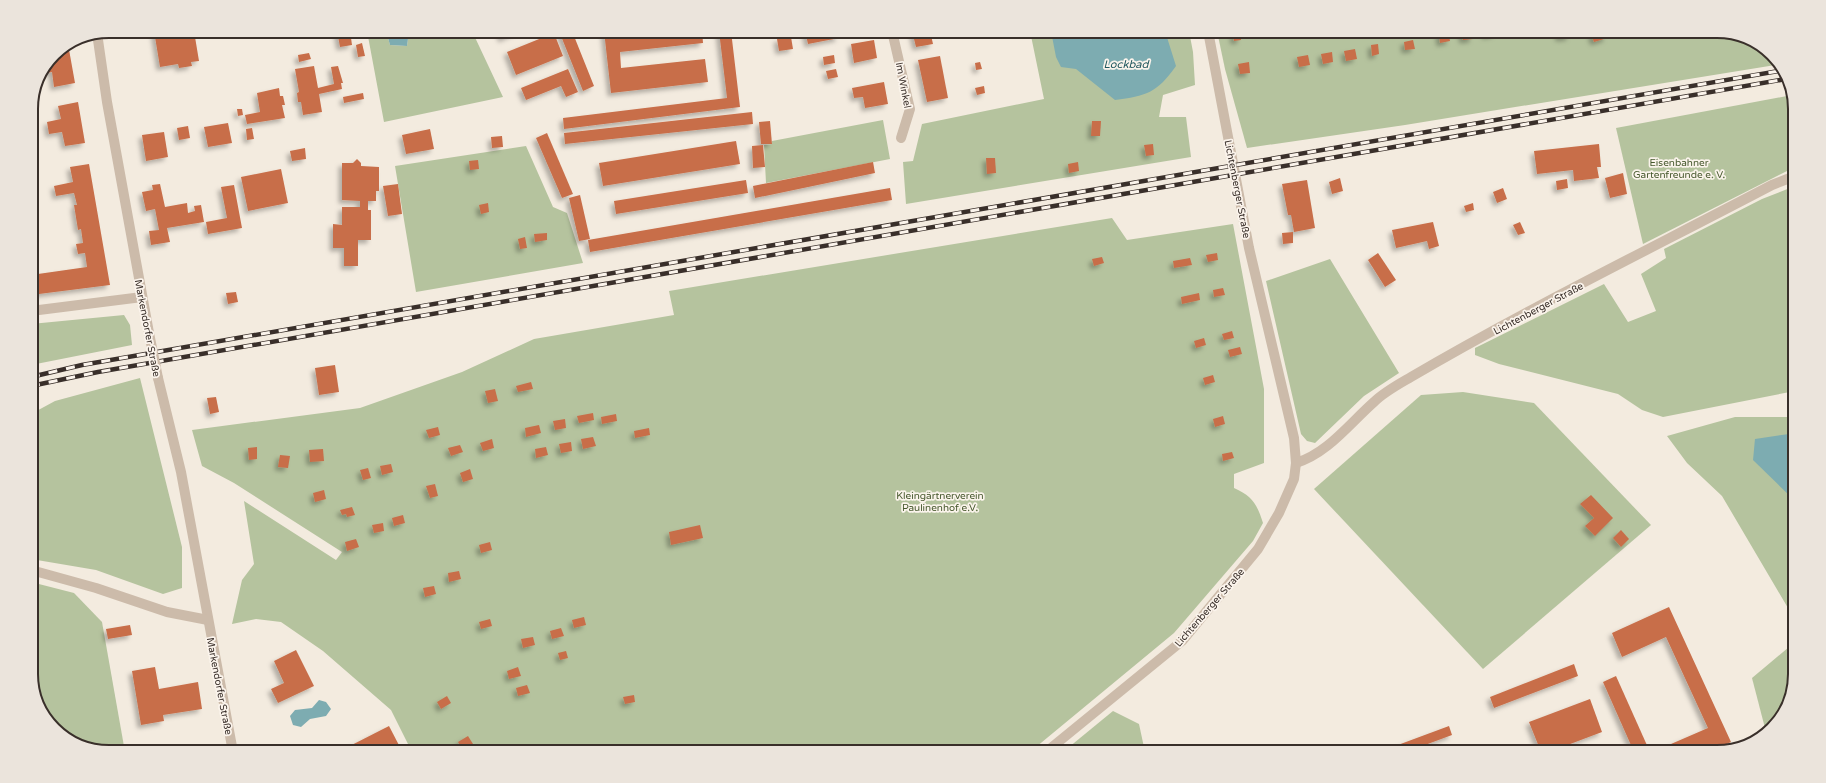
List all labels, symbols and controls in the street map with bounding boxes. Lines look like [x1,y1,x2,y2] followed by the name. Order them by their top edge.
[1104,58,1151,71] water label: Lockbad
[893,61,913,109] street label: Im Winkel
[1222,139,1253,240] street label: Lichtenberger Straße
[1633,157,1725,181] park label: Eisenbahner Gartenfreunde e. V.
[132,278,162,378] street label: Markendorfer Straße
[1491,280,1586,338] street label: Lichtenberger Straße
[896,490,984,514] park label: Kleingärtnerverein Paulinenhof e.V.
[1172,566,1247,649] street label: Lichtenberger Straße
[204,636,234,736] street label: Markendorfer Straße

